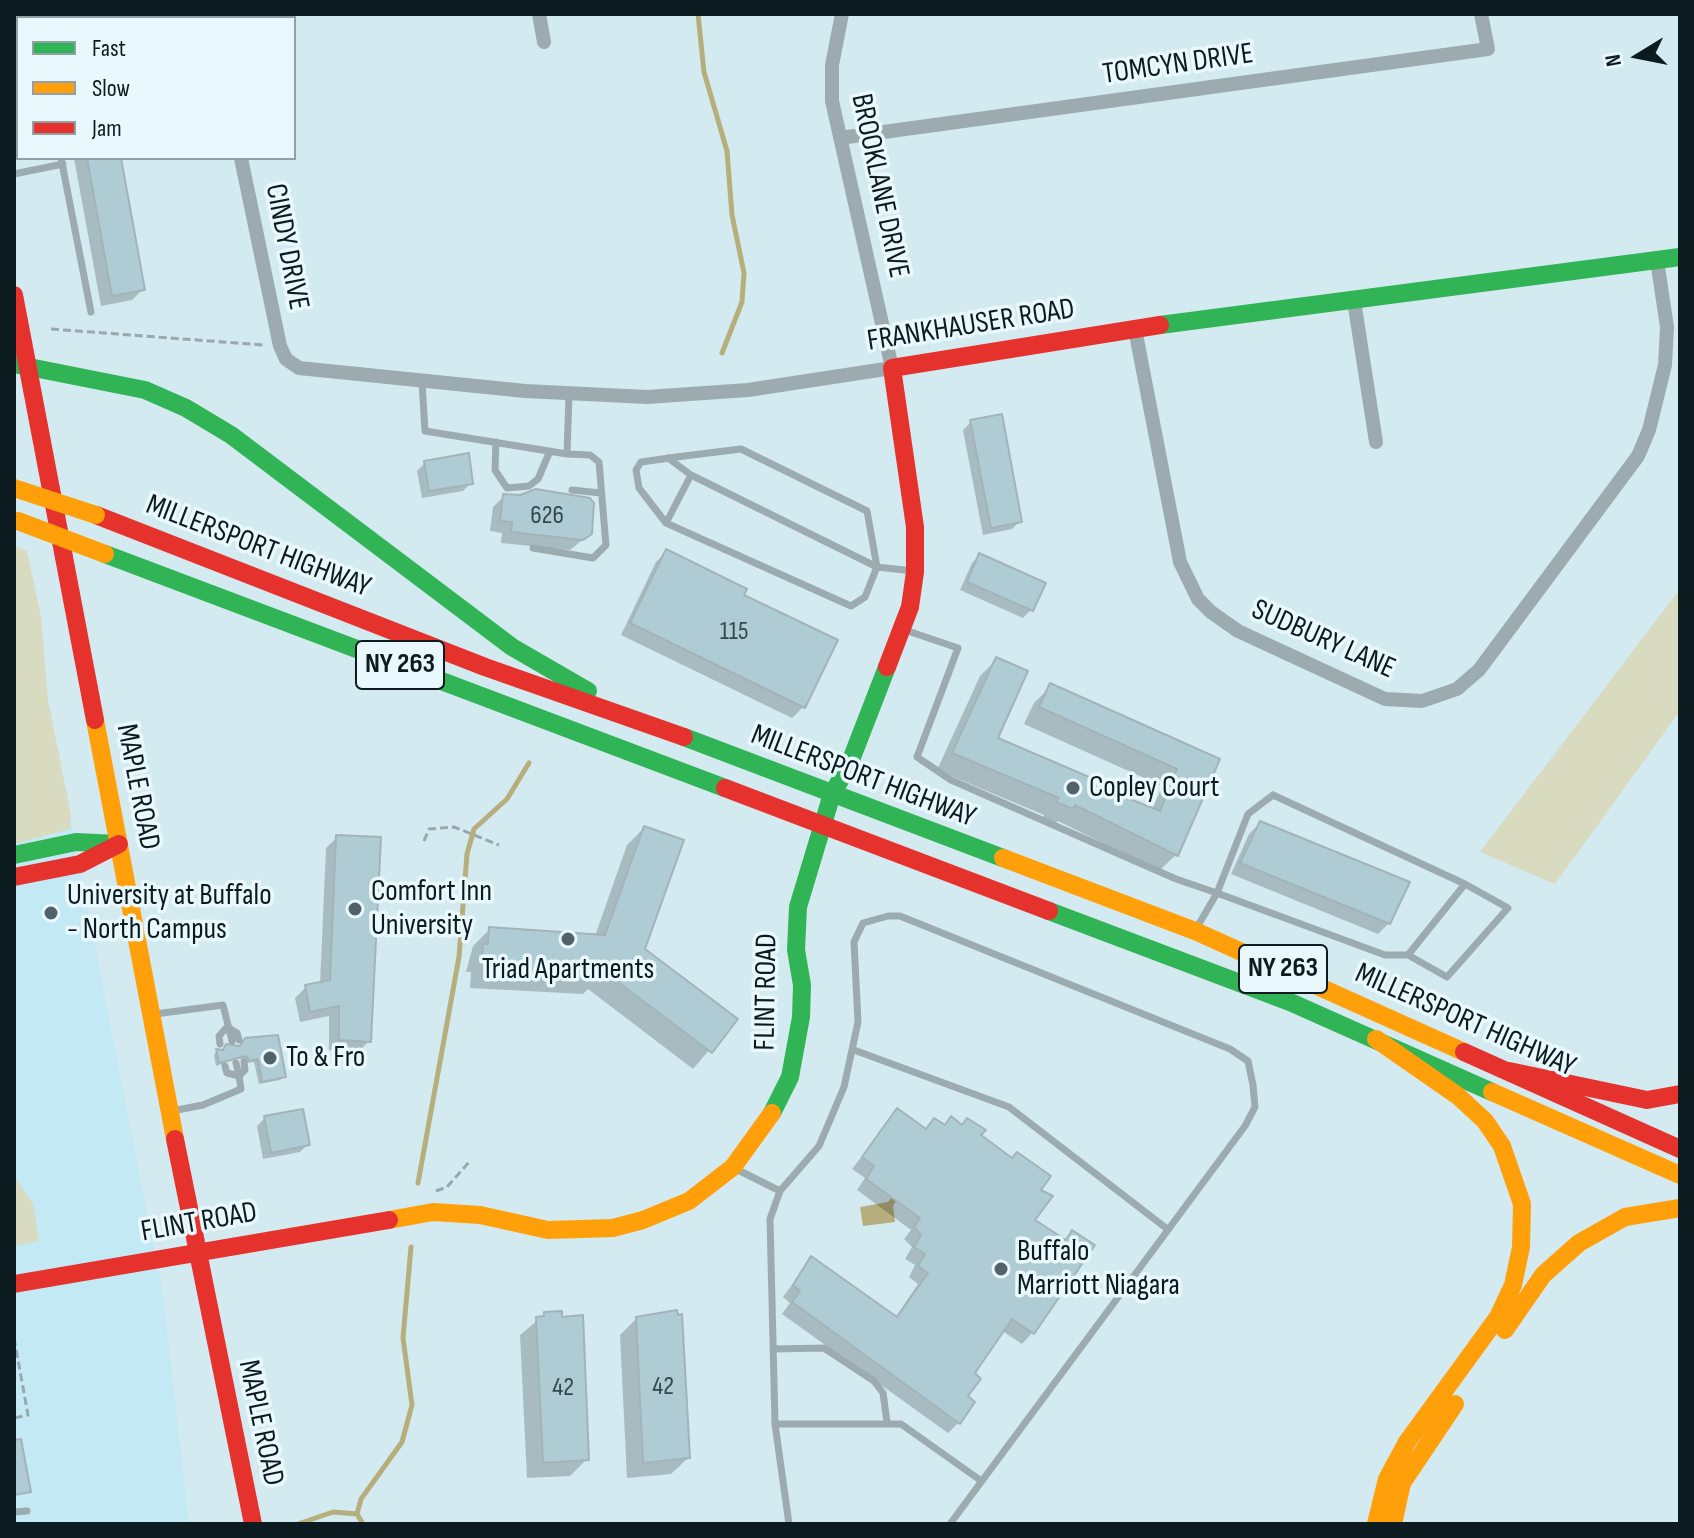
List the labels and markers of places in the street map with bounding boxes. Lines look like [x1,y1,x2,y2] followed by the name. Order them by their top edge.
[1089,770,1219,806] place label: Copley Court
[1064,779,1082,797] marker: Copley Court
[371,874,492,944] place label: Comfort Inn University
[67,878,272,948] place label: University at Buffalo - North Campus
[346,900,364,918] marker: Comfort Inn University
[42,904,60,922] marker: University at Buffalo - North Campus
[559,930,577,948] marker: Triad Apartments
[482,952,654,988] place label: Triad Apartments
[286,1040,365,1076] place label: To & Fro
[261,1049,279,1067] marker: To & Fro
[1017,1234,1180,1304] place label: Buffalo Marriott Niagara
[992,1260,1010,1278] marker: Buffalo Marriott Niagara

